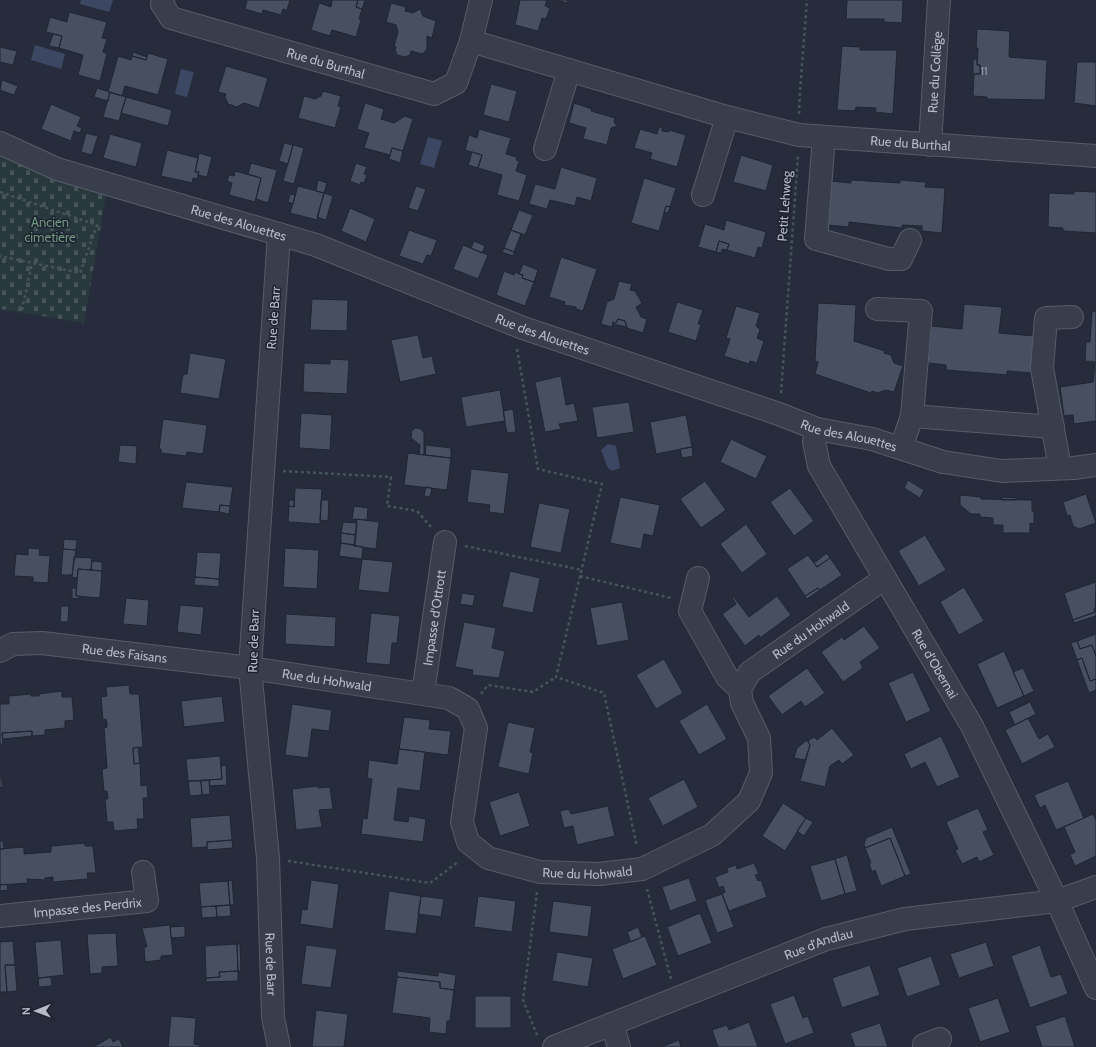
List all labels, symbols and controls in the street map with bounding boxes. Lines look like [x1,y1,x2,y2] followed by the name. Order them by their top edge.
[924,30,945,114] street label: Rue du Collège
[285,44,367,82] street label: Rue du Burthal
[980,64,988,78] house number: 11
[870,132,951,154] street label: Rue du Burthal
[774,170,794,242] street label: Petit Lehweg
[189,201,289,244] street label: Rue des Alouettes
[24,214,76,245] park label: Ancien cimetière
[263,285,283,350] street label: Rue de Barr
[493,310,592,358] street label: Rue des Alouettes
[798,415,900,455] street label: Rue des Alouettes
[419,568,449,667] street label: Impasse d'Ottrott
[769,598,852,662] street label: Rue du Hohwald
[244,608,262,673] street label: Rue de Barr
[909,626,962,701] street label: Rue d'Obernai
[81,640,169,666] street label: Rue des Faisans
[281,665,373,694] street label: Rue du Hohwald
[542,862,633,882] street label: Rue du Hohwald
[33,893,143,921] street label: Impasse des Perdrix
[782,925,854,963] street label: Rue d'Andlau
[262,932,280,997] street label: Rue de Barr
[16,991,56,1031] north arrow
[19,1007,33,1015] text: N

